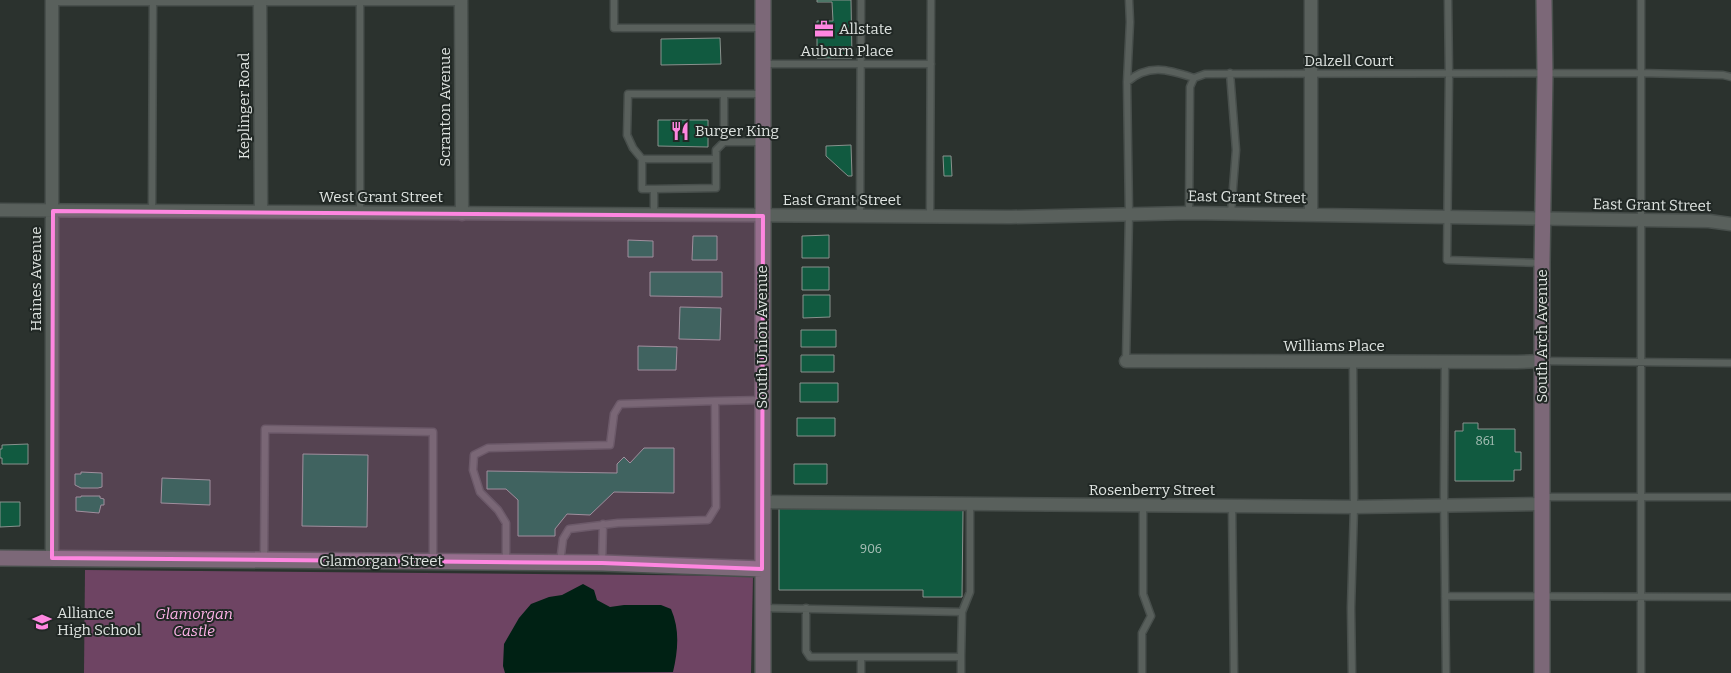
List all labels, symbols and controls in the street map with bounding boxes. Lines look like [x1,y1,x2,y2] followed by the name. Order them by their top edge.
[813,18,835,40] office icon: Allstate
[839,20,892,38] place label: Allstate
[800,42,894,60] street label: Auburn Place
[436,47,454,167] street label: Scranton Avenue
[1304,52,1394,70] street label: Dalzell Court
[235,53,253,159] street label: Keplinger Road
[669,120,691,142] restaurant icon: Burger King
[695,122,779,140] place label: Burger King
[1188,187,1307,207] street label: East Grant Street
[319,188,443,206] street label: West Grant Street
[783,191,902,209] street label: East Grant Street
[1593,195,1712,215] street label: East Grant Street
[27,227,45,331] street label: Haines Avenue
[753,265,771,409] street label: South Union Avenue
[1533,269,1551,403] street label: South Arch Avenue
[1283,337,1385,355] street label: Williams Place
[1476,434,1495,448] house number: 861
[1089,481,1216,499] street label: Rosenberry Street
[860,542,882,556] house number: 906
[319,552,443,570] street label: Glamorgan Street
[57,604,141,639] place label: Alliance High School
[155,605,233,640] park label: Glamorgan Castle
[31,611,53,633] school or university icon: Alliance High School

